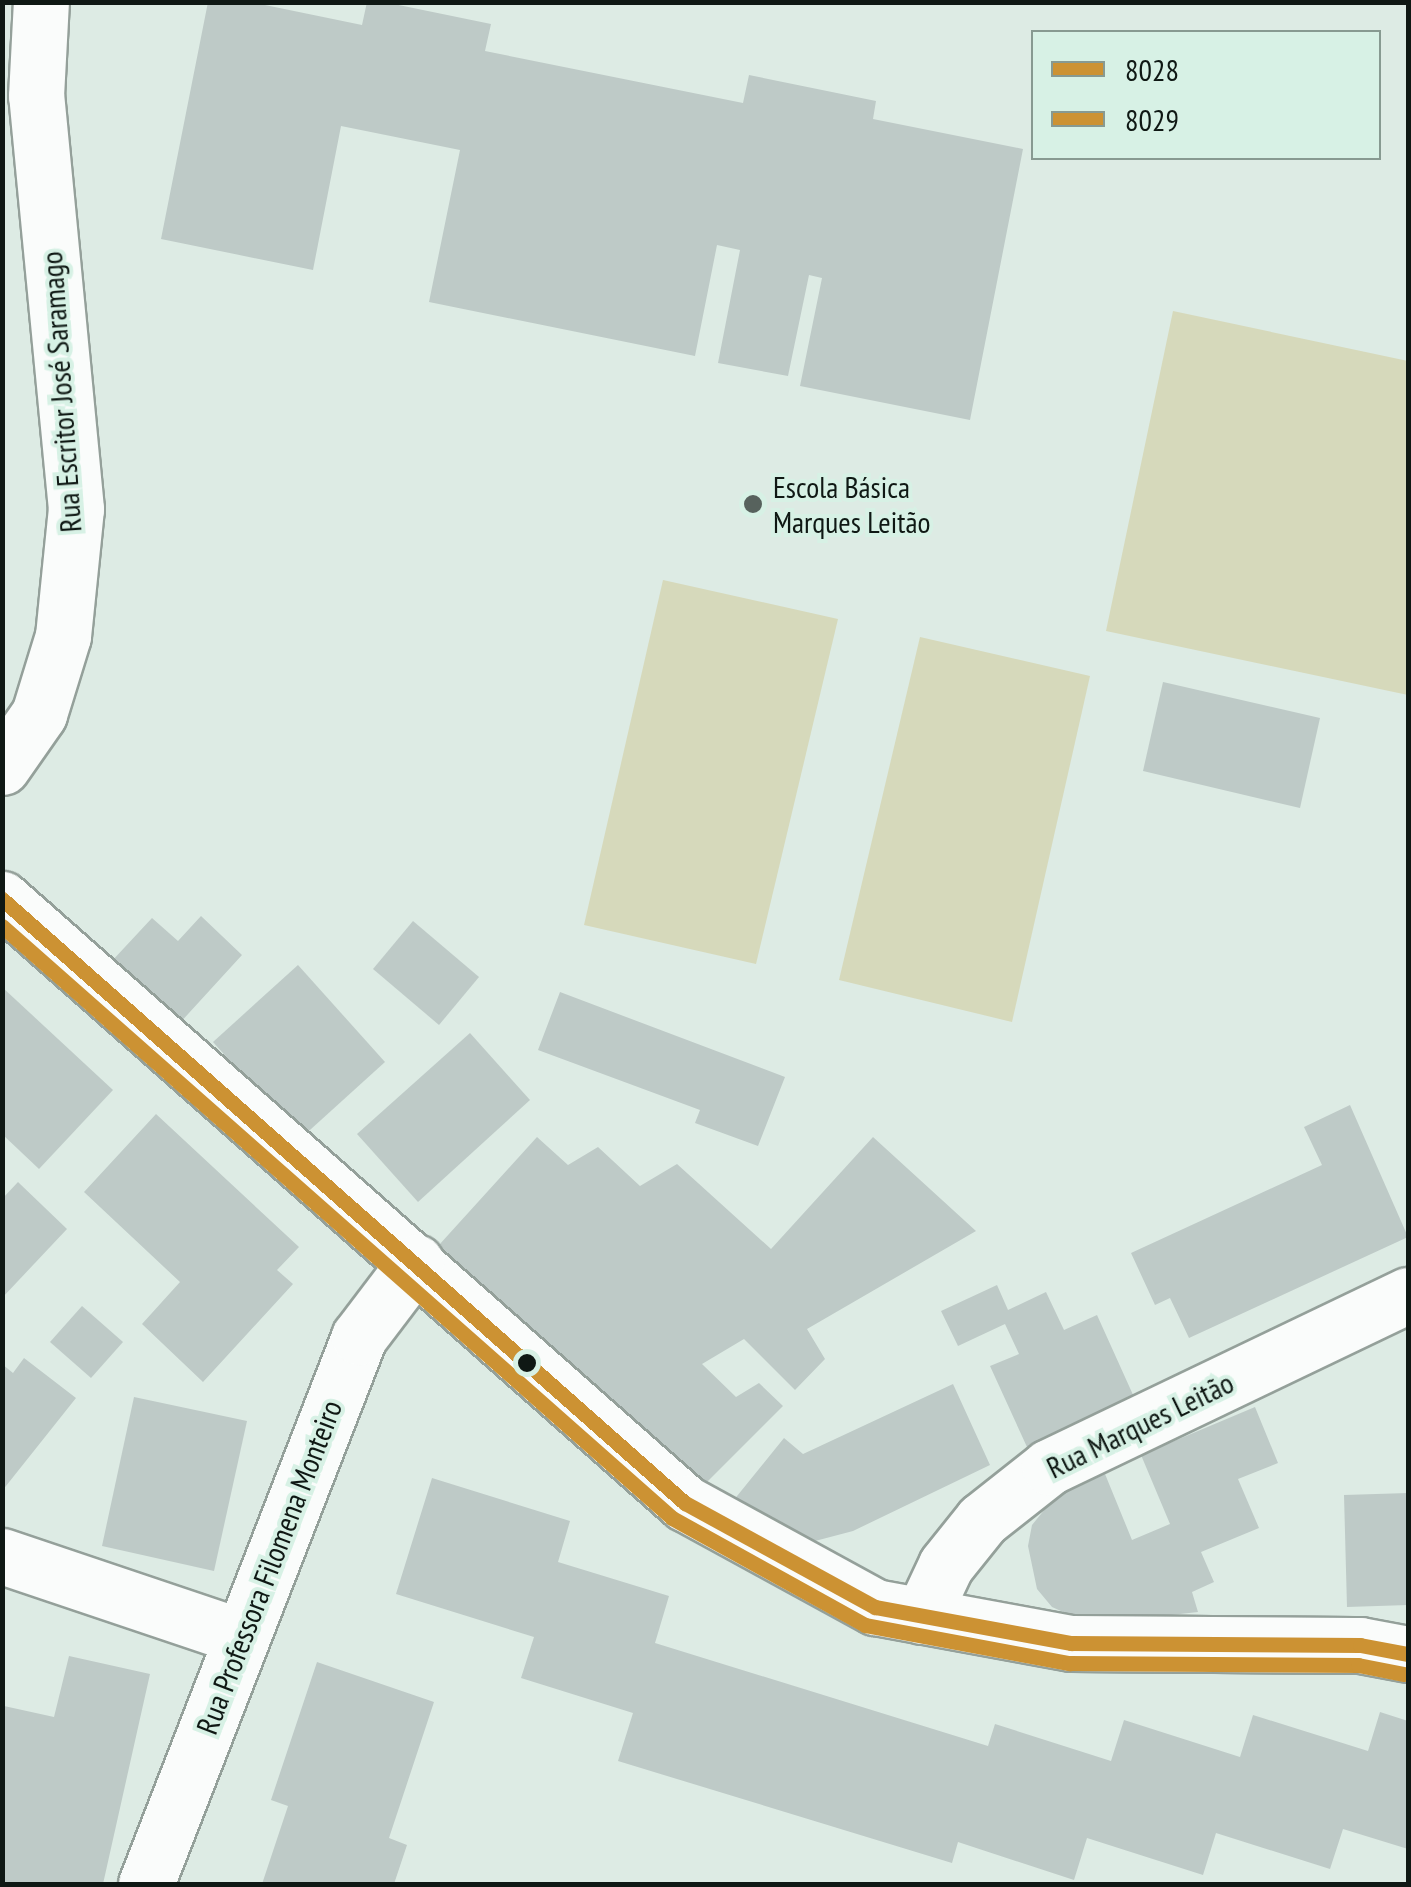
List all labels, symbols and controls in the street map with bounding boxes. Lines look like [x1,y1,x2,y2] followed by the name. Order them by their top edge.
[1031,30,1381,160] legend
[1125,50,1179,89] text: 8028
[1125,100,1179,139] text: 8029
[33,250,89,534] street label: Rua Escritor José Saramago
[773,469,930,540] place label: Escola Básica Marques Leitão
[742,493,764,515] marker: Escola Básica Marques Leitão
[517,1353,537,1373] unlabelled marker
[1041,1364,1239,1486] street label: Rua Marques Leitão
[189,1395,349,1739] street label: Rua Professora Filomena Monteiro

